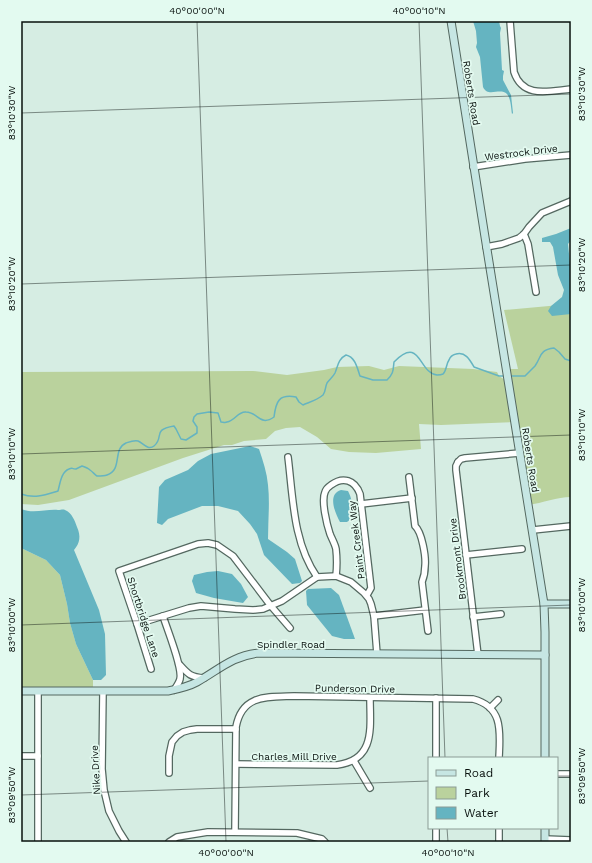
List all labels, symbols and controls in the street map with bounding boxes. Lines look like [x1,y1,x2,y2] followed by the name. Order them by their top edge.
[169,5,225,16] text: 40°00'00"N
[392,5,446,16] text: 40°00'10"N
[461,60,482,126] street label: Roberts Road
[576,66,587,121] text: 83°10'30"W
[6,85,17,140] text: 83°10'30"W
[484,143,559,162] street label: Westrock Drive
[576,237,587,292] text: 83°10'20"W
[6,256,17,311] text: 83°10'20"W
[576,408,587,461] text: 83°10'10"W
[6,427,17,480] text: 83°10'10"W
[520,427,541,493] street label: Roberts Road
[346,499,367,580] street label: Paint Creek Way
[447,517,468,600] street label: Brookmont Drive
[125,576,162,659] street label: Shortbridge Lane
[576,577,587,632] text: 83°10'00"W
[6,597,17,652] text: 83°10'00"W
[257,639,325,650] street label: Spindler Road
[315,682,395,695] street label: Punderson Drive
[89,745,102,795] street label: Nike Drive
[576,747,587,804] text: 83°09'50"W
[251,751,337,762] street label: Charles Mill Drive
[428,757,558,829] legend
[6,766,17,823] text: 83°09'50"W
[464,766,493,780] text: Road
[464,786,490,800] text: Park
[464,806,499,820] text: Water
[198,847,254,858] text: 40°00'00"N
[421,847,475,858] text: 40°00'10"N

